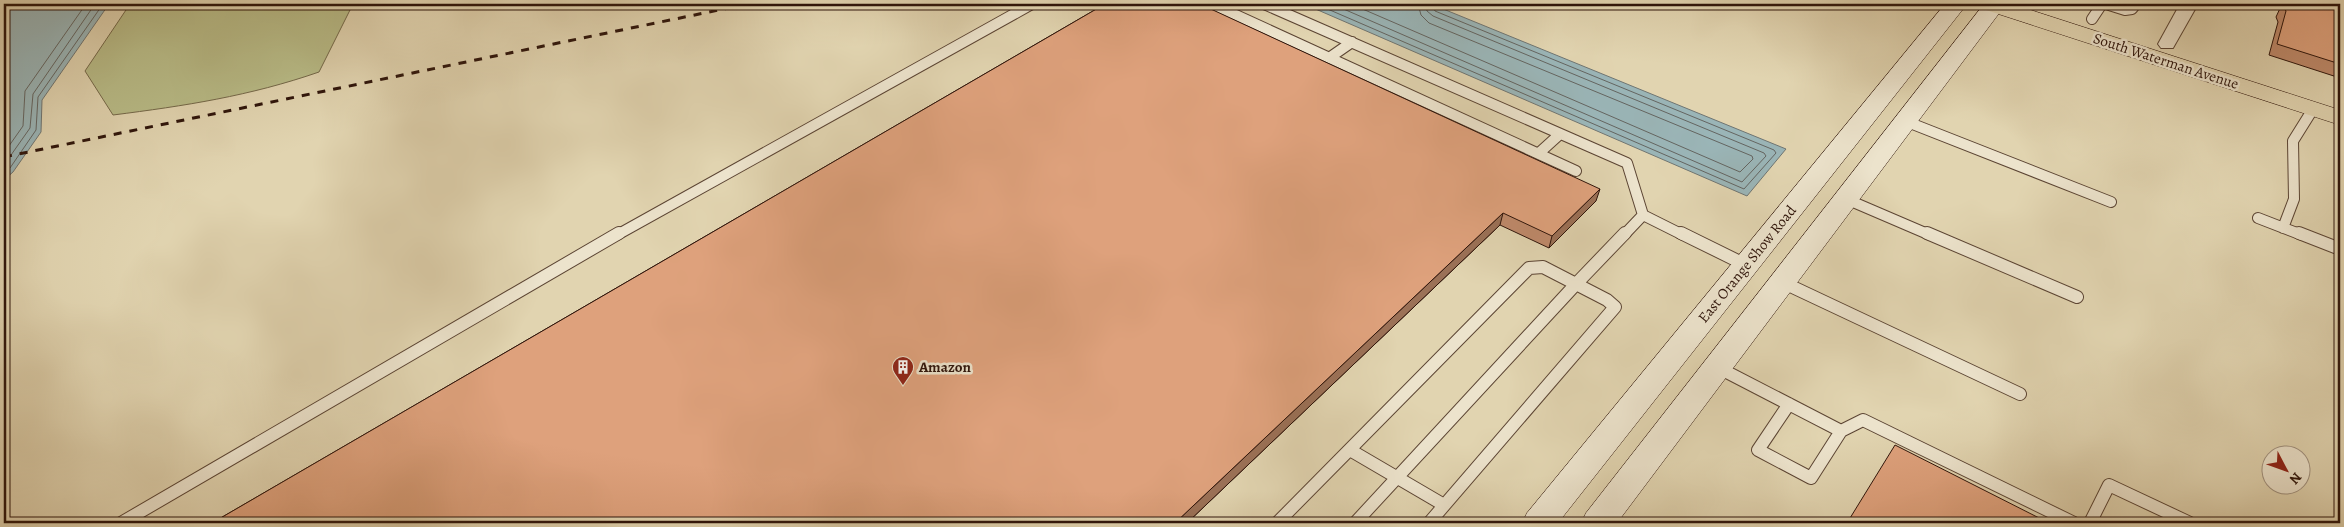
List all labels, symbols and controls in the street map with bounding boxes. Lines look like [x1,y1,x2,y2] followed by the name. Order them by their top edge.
[2091,28,2241,94] street label: South Waterman Avenue
[1693,200,1801,327] street label: East Orange Show Road
[891,355,915,386] building icon: Amazon
[918,357,972,377] place label: Amazon
[2262,444,2312,494] north arrow
[2285,468,2306,488] text: N

